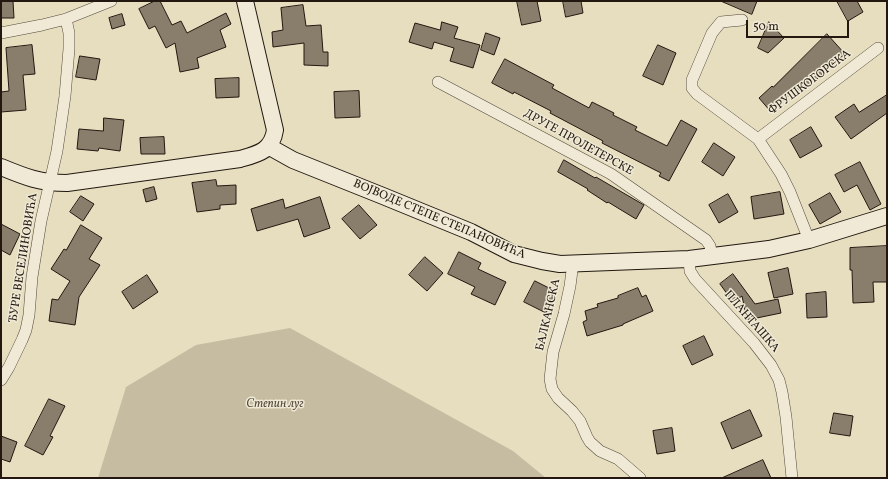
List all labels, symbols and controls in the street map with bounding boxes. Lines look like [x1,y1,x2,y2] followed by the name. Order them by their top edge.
[748,12,851,38] scale bar
[753,19,779,35] text: 50 m
[766,47,854,119] street label: ФРУШКОГОРСКА
[521,107,635,179] street label: ДРУГЕ ПРОЛЕТЕРСКЕ
[351,177,527,263] street label: ВОЈВОДЕ СТЕПЕ СТЕПАНОВИЋА
[7,192,41,324] street label: ЂУРЕ ВЕСЕЛИНОВИЋА
[534,278,564,352] street label: БАЛКАНСКА
[720,288,782,356] street label: ПЛАНТАШКА
[246,398,304,412] park label: Степин луг

